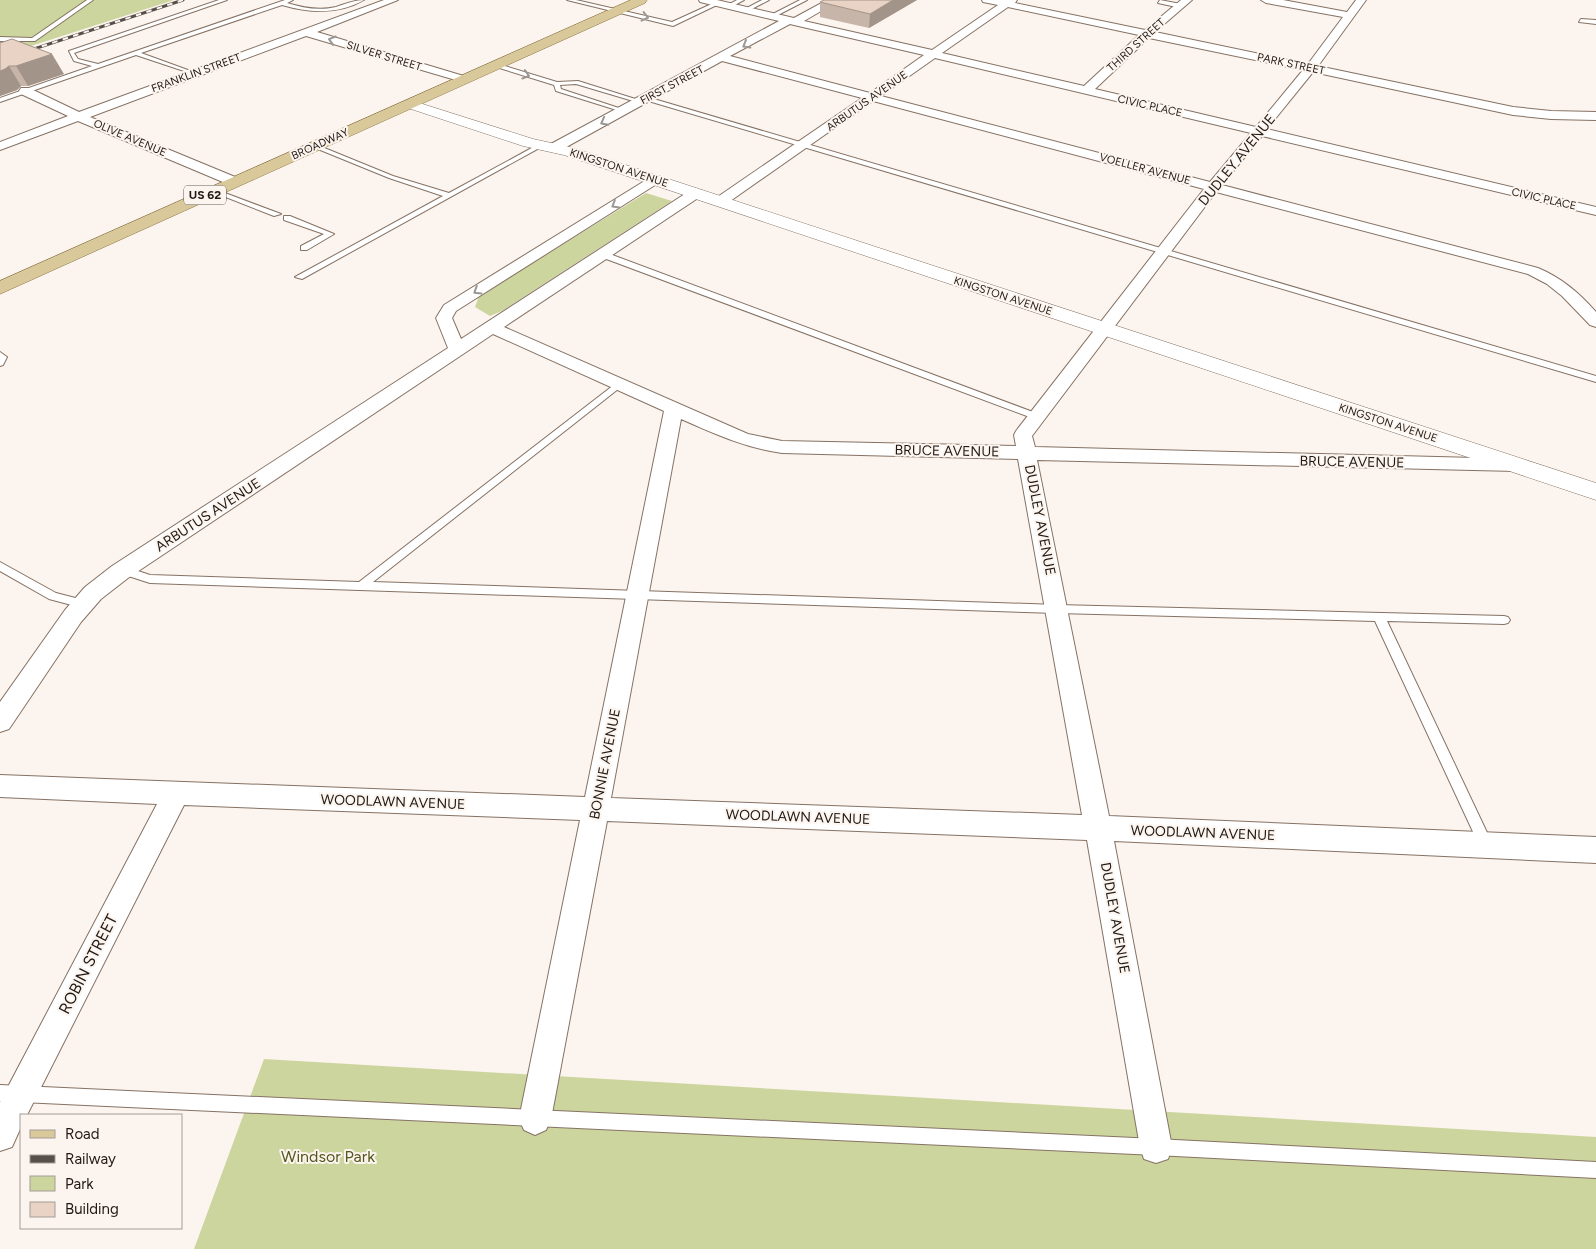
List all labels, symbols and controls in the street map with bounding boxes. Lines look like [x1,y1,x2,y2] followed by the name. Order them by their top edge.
[641,11,650,22] one-way arrow
[1104,16,1168,74] street label: THIRD STREET
[329,36,337,46] one-way arrow
[345,38,423,74] street label: SILVER STREET
[743,38,752,48] one-way arrow
[1256,50,1326,78] street label: PARK STREET
[149,51,243,95] street label: FRANKLIN STREET
[638,63,706,107] street label: FIRST STREET
[824,68,910,134] street label: ARBUTUS AVENUE
[521,69,529,79] one-way arrow
[1116,92,1184,120] street label: CIVIC PLACE
[1195,111,1279,209] street label: DUDLEY AVENUE
[600,116,609,126] one-way arrow
[92,117,168,159] street label: OLIVE AVENUE
[289,125,351,162] street label: BROADWAY
[568,146,670,190] street label: KINGSTON AVENUE
[1098,151,1192,187] street label: VOELLER AVENUE
[1510,185,1578,213] street label: CIVIC PLACE
[184,186,226,204] road number: US 62
[611,199,620,209] one-way arrow
[952,274,1054,318] street label: KINGSTON AVENUE
[473,284,482,294] one-way arrow
[1337,401,1439,445] street label: KINGSTON AVENUE
[894,442,1000,460] street label: BRUCE AVENUE
[1299,453,1405,471] street label: BRUCE AVENUE
[1021,463,1059,577] street label: DUDLEY AVENUE
[152,475,264,555] street label: ARBUTUS AVENUE
[586,707,624,821] street label: BONNIE AVENUE
[320,791,466,813] street label: WOODLAWN AVENUE
[725,806,871,828] street label: WOODLAWN AVENUE
[1130,822,1276,844] street label: WOODLAWN AVENUE
[1097,861,1133,975] street label: DUDLEY AVENUE
[55,911,121,1017] street label: ROBIN STREET
[20,1114,182,1229] legend
[65,1125,100,1143] text: Road
[281,1147,375,1166] park label: Windsor Park
[65,1150,116,1168] text: Railway
[65,1175,94,1193] text: Park
[65,1200,119,1218] text: Building

